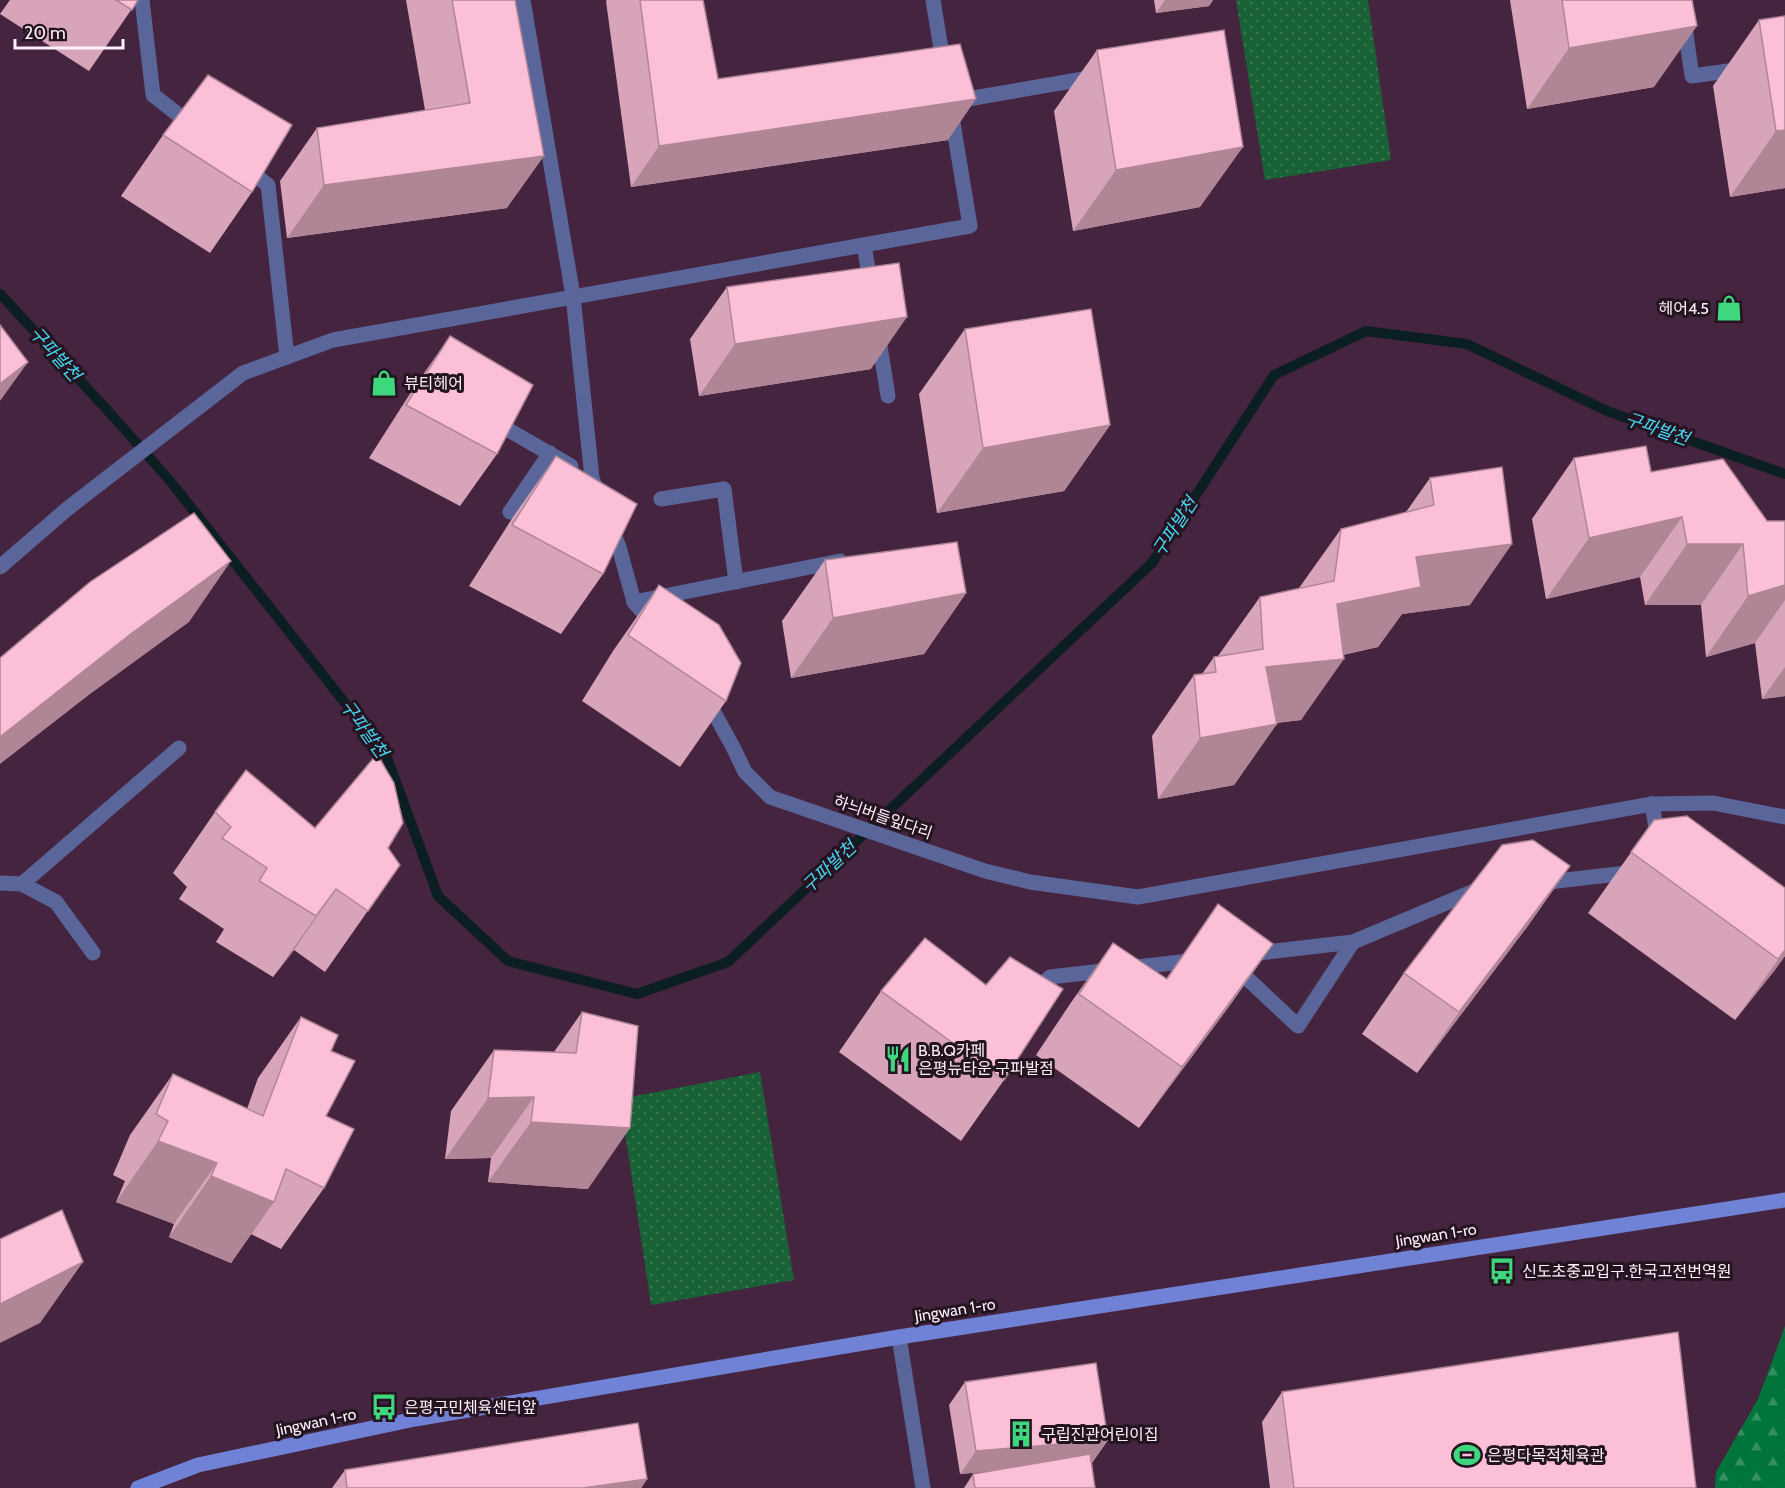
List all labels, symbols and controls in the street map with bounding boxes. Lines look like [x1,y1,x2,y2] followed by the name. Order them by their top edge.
[15,12,123,50] scale bar
[24,22,66,44] text: 20 m
[1714,293,1744,323] shop icon: 헤어4.5
[1659,299,1709,318] place label: 헤어4.5
[25,322,87,388] water label: 구파발천
[369,368,399,398] shop icon: 뷰티헤어
[404,374,463,393] place label: 뷰티헤어
[1622,408,1694,451] water label: 구파발천
[1148,491,1204,561] water label: 구파발천
[336,696,394,764] water label: 구파발천
[831,791,935,843] street label: 하늬버들잎다리
[797,835,863,898] water label: 구파발천
[918,1041,1054,1078] place label: B.B.Q카페 은평뉴타운 구파발점
[883,1044,913,1074] restaurant icon: B.B.Q카페 은평뉴타운 구파발점
[1393,1219,1478,1251] street label: Jingwan 1-ro
[1487,1256,1517,1286] bus stop icon: 신도초중교입구.한국고전번역원
[1522,1262,1731,1281] place label: 신도초중교입구.한국고전번역원
[912,1294,997,1326] street label: Jingwan 1-ro
[369,1392,399,1422] bus stop icon: 은평구민체육센터앞
[404,1398,537,1417] place label: 은평구민체육센터앞
[273,1404,358,1440] street label: Jingwan 1-ro
[1006,1419,1036,1449] building icon: 구립진관어린이집
[1041,1425,1159,1444] place label: 구립진관어린이집
[1452,1440,1482,1470] sports icon: 은평다목적체육관
[1487,1446,1605,1465] place label: 은평다목적체육관

